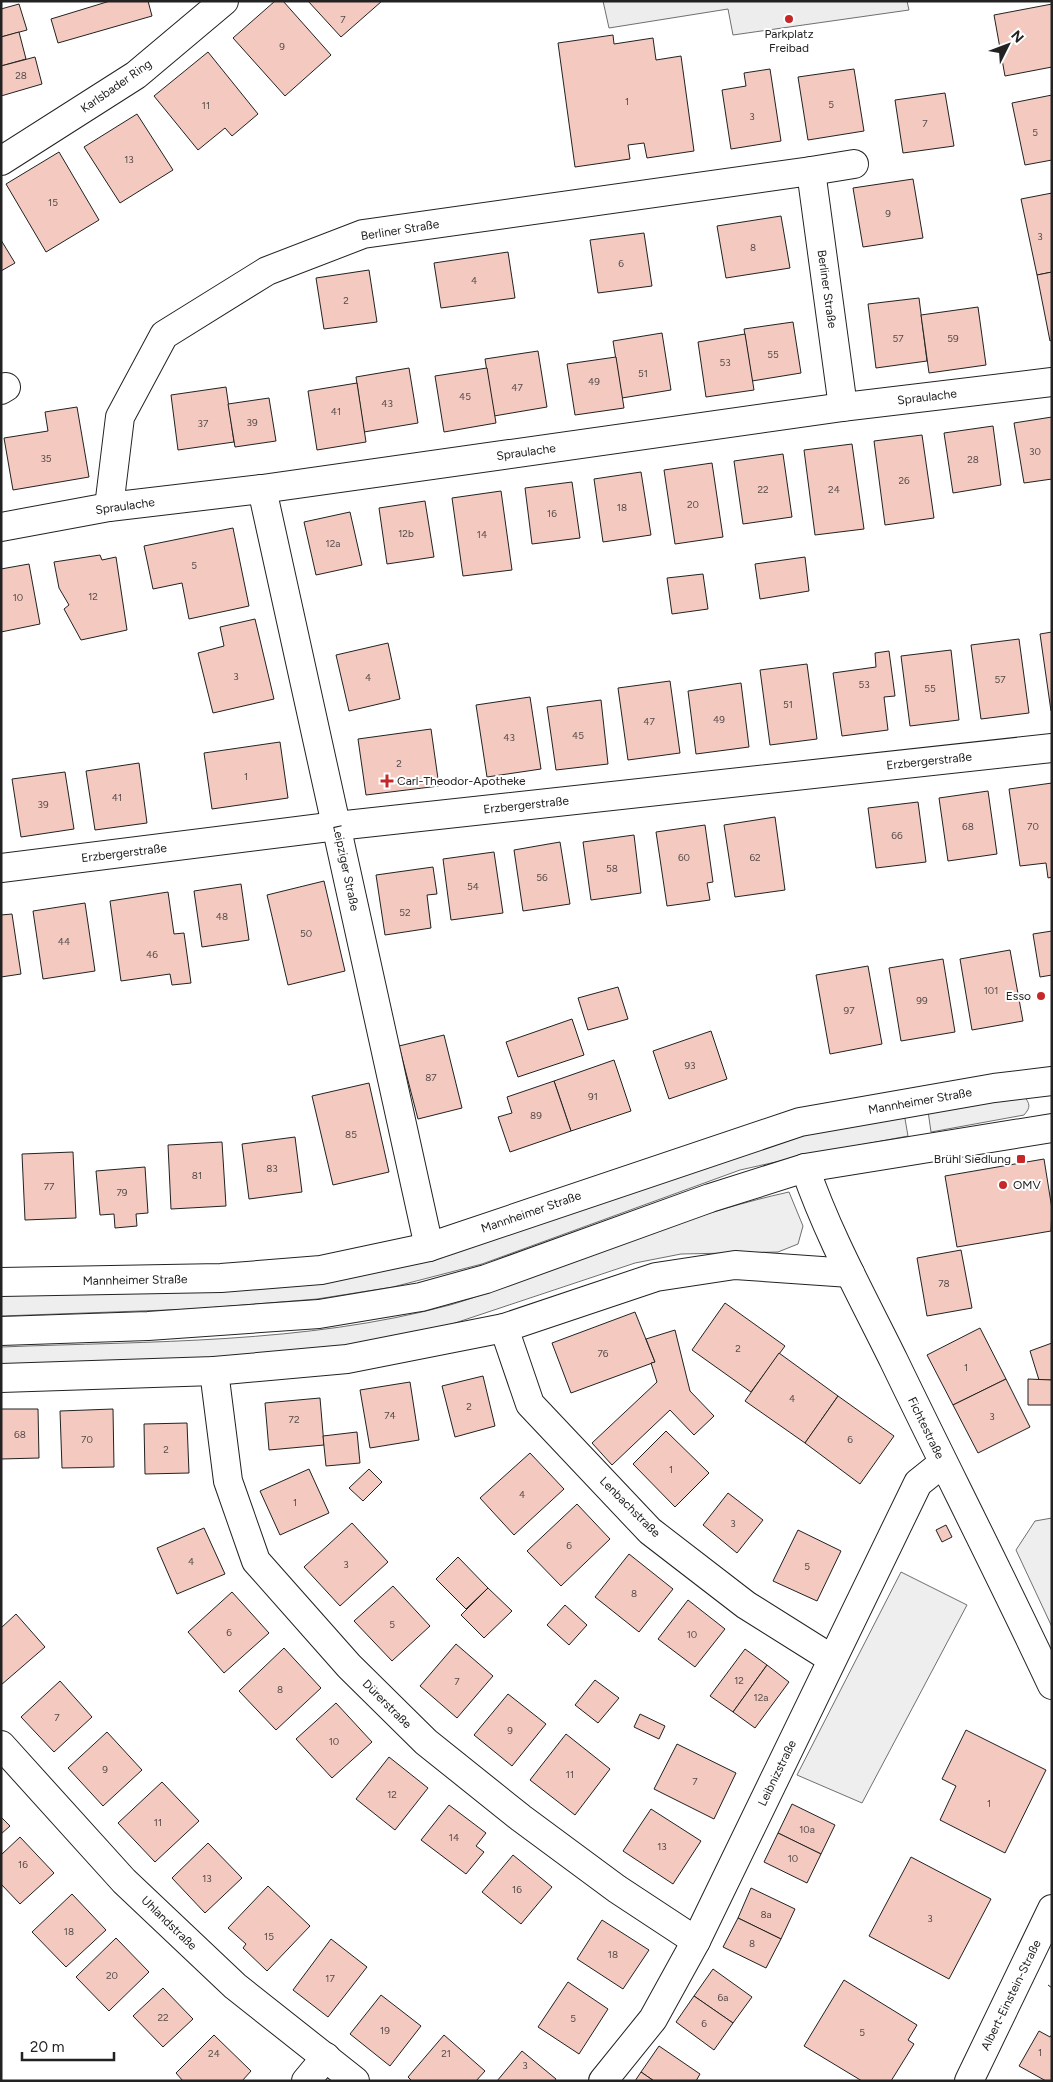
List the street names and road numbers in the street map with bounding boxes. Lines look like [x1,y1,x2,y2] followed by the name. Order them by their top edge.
[78,56,154,116] street label: Karlsbader Ring
[360,217,441,243] street label: Berliner Straße
[815,249,839,330] street label: Berliner Straße
[896,386,958,408] street label: Spraulache
[495,441,557,463] street label: Spraulache
[94,495,156,517] street label: Spraulache
[886,749,973,772] street label: Erzbergerstraße
[483,793,570,816] street label: Erzbergerstraße
[330,824,362,913] street label: Leipziger Straße
[80,841,168,865] street label: Erzbergerstraße
[867,1085,973,1117] street label: Mannheimer Straße
[479,1188,583,1236] street label: Mannheimer Straße
[82,1272,188,1288] street label: Mannheimer Straße
[905,1395,947,1462] street label: Fichtestraße
[597,1474,663,1540] street label: Lenbachstraße
[360,1677,415,1732] street label: Dürerstraße
[755,1737,799,1808] street label: Leibnizstraße
[138,1893,200,1953] street label: Uhlandstraße
[978,1937,1044,2052] street label: Albert-Einstein-Straße

